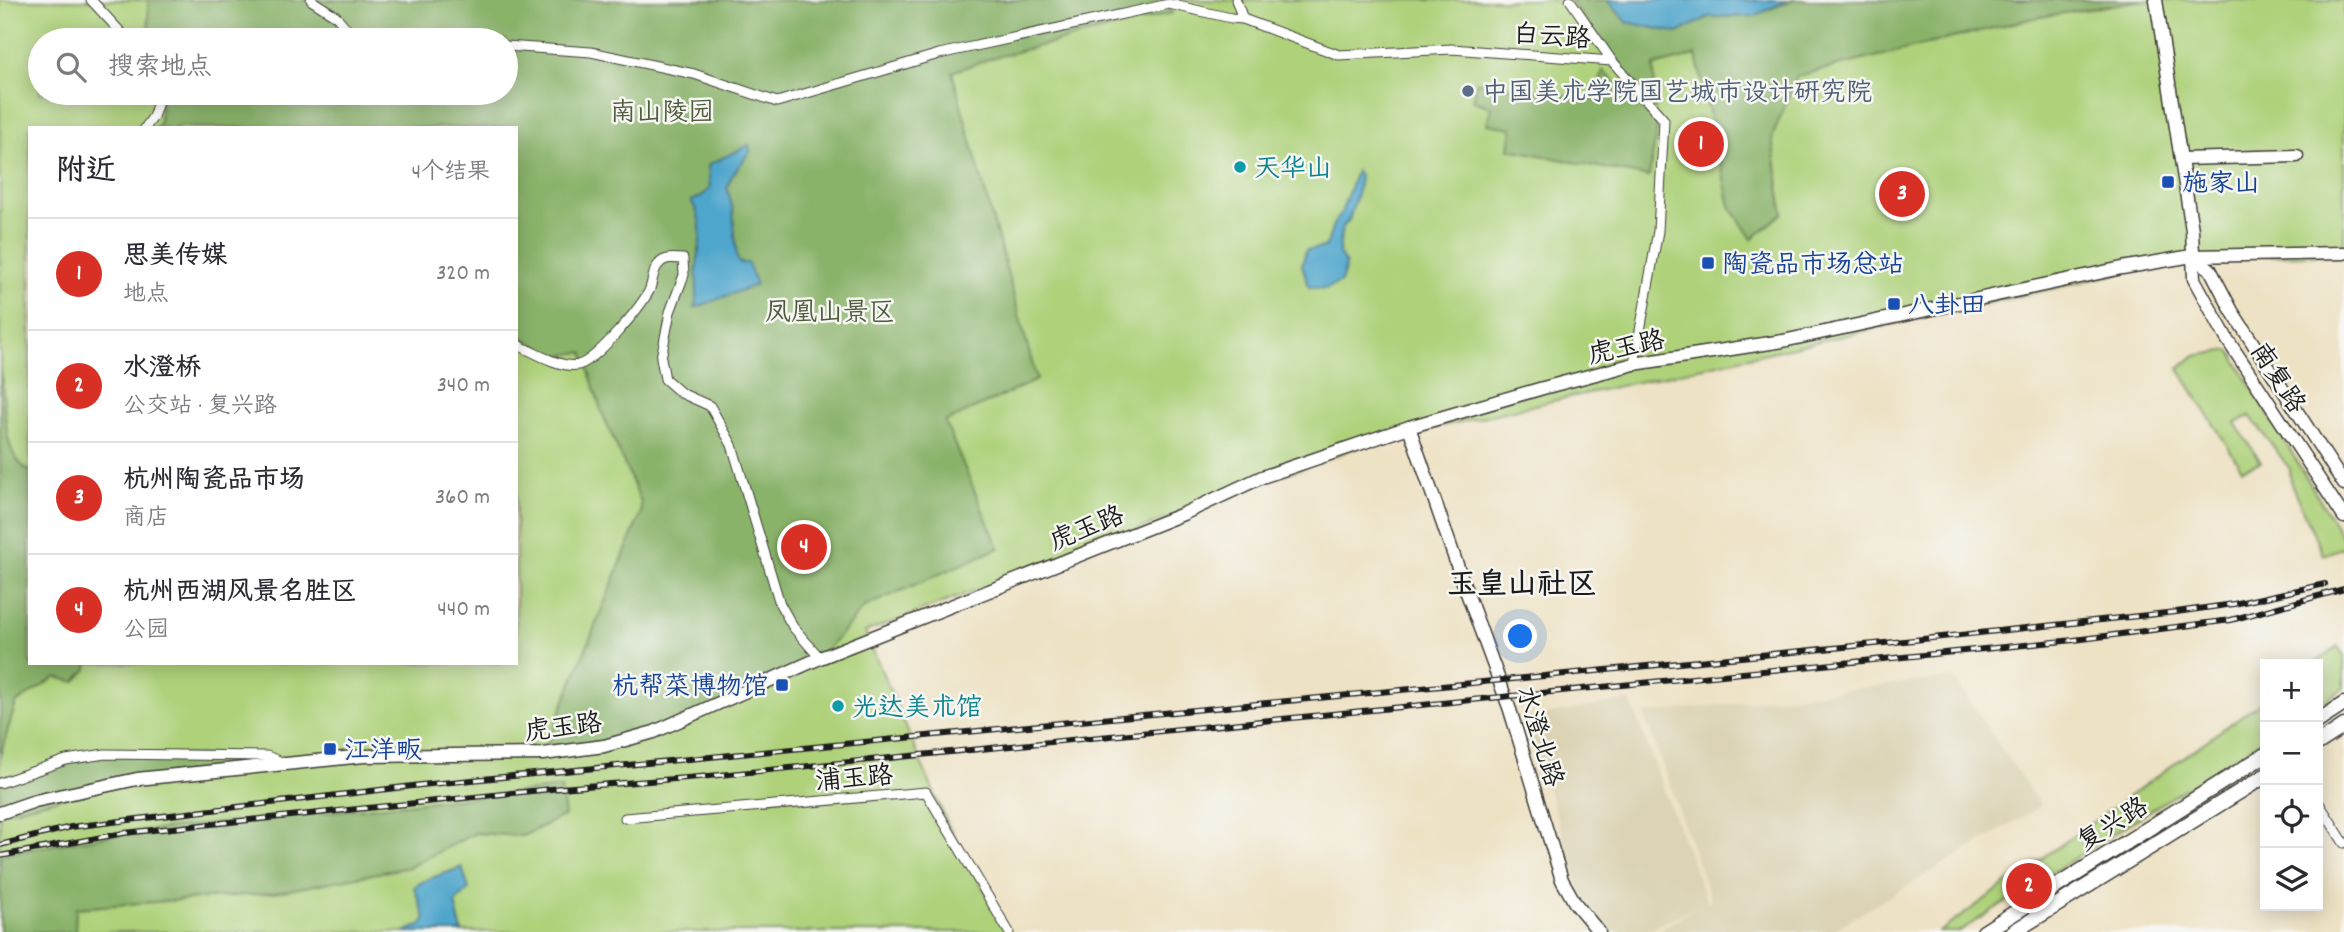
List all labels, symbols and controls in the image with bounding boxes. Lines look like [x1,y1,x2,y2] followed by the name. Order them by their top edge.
[1512,17,1592,60] street label: 白云路
[28,28,518,105] search box
[52,48,90,86] icon: search
[108,50,212,87] text: 搜索地点
[1482,76,1872,113] place label: 中国美术学院国艺城市设计研究院
[1460,83,1476,99] marker: 中国美术学院国艺城市设计研究院
[610,96,714,133] park label: 南山陵园
[1678,118,1724,170] pin: 1
[56,152,116,195] text: 附近
[1254,152,1332,189] place label: 天华山
[411,157,490,190] text: 4个结果
[1232,159,1248,175] marker: 天华山
[2182,167,2260,204] place label: 施家山
[1879,168,1925,220] pin: 3
[2160,174,2176,190] marker: 施家山
[123,239,227,276] text: 思美传媒
[1722,248,1904,285] place label: 陶瓷品市场总站
[1700,255,1716,271] marker: 陶瓷品市场总站
[76,258,82,291] text: 1
[436,258,490,291] text: 320 m
[123,279,169,312] text: 地点
[1908,289,1986,326] place label: 八卦田
[765,296,895,333] park label: 凤凰山景区
[1886,296,1902,312] marker: 八卦田
[1585,323,1669,376] street label: 虎玉路
[2239,336,2313,422] street label: 南复路
[123,351,201,388] text: 水澄桥
[74,370,84,403] text: 2
[437,370,490,403] text: 340 m
[123,391,277,424] text: 公交站 · 复兴路
[123,463,305,500] text: 杭州陶瓷品市场
[74,482,84,515] text: 3
[435,482,490,515] text: 360 m
[1044,498,1130,562] street label: 虎玉路
[123,503,169,536] text: 商店
[781,521,827,573] pin: 4
[1447,566,1597,609] district label: 玉皇山社区
[123,575,357,612] text: 杭州西湖风景名胜区
[74,594,84,627] text: 4
[437,594,490,627] text: 440 m
[123,615,169,648] text: 公园
[1503,619,1537,653] your location
[2260,659,2323,911] map controls
[2260,659,2323,722] button: +
[612,670,768,707] place label: 杭帮菜博物馆
[774,677,790,693] marker: 杭帮菜博物馆
[1505,682,1571,792] street label: 水澄北路
[852,691,982,728] place label: 光达美术馆
[830,698,846,714] marker: 光达美术馆
[522,706,604,753] street label: 虎玉路
[2260,722,2323,785] button: −
[344,734,422,771] place label: 江洋畈
[322,741,338,757] marker: 江洋畈
[814,759,895,802] street label: 浦玉路
[2260,785,2323,848] button: locate
[2071,790,2157,862] street label: 复兴路
[2260,848,2323,911] button: layers
[2006,860,2052,912] pin: 2

